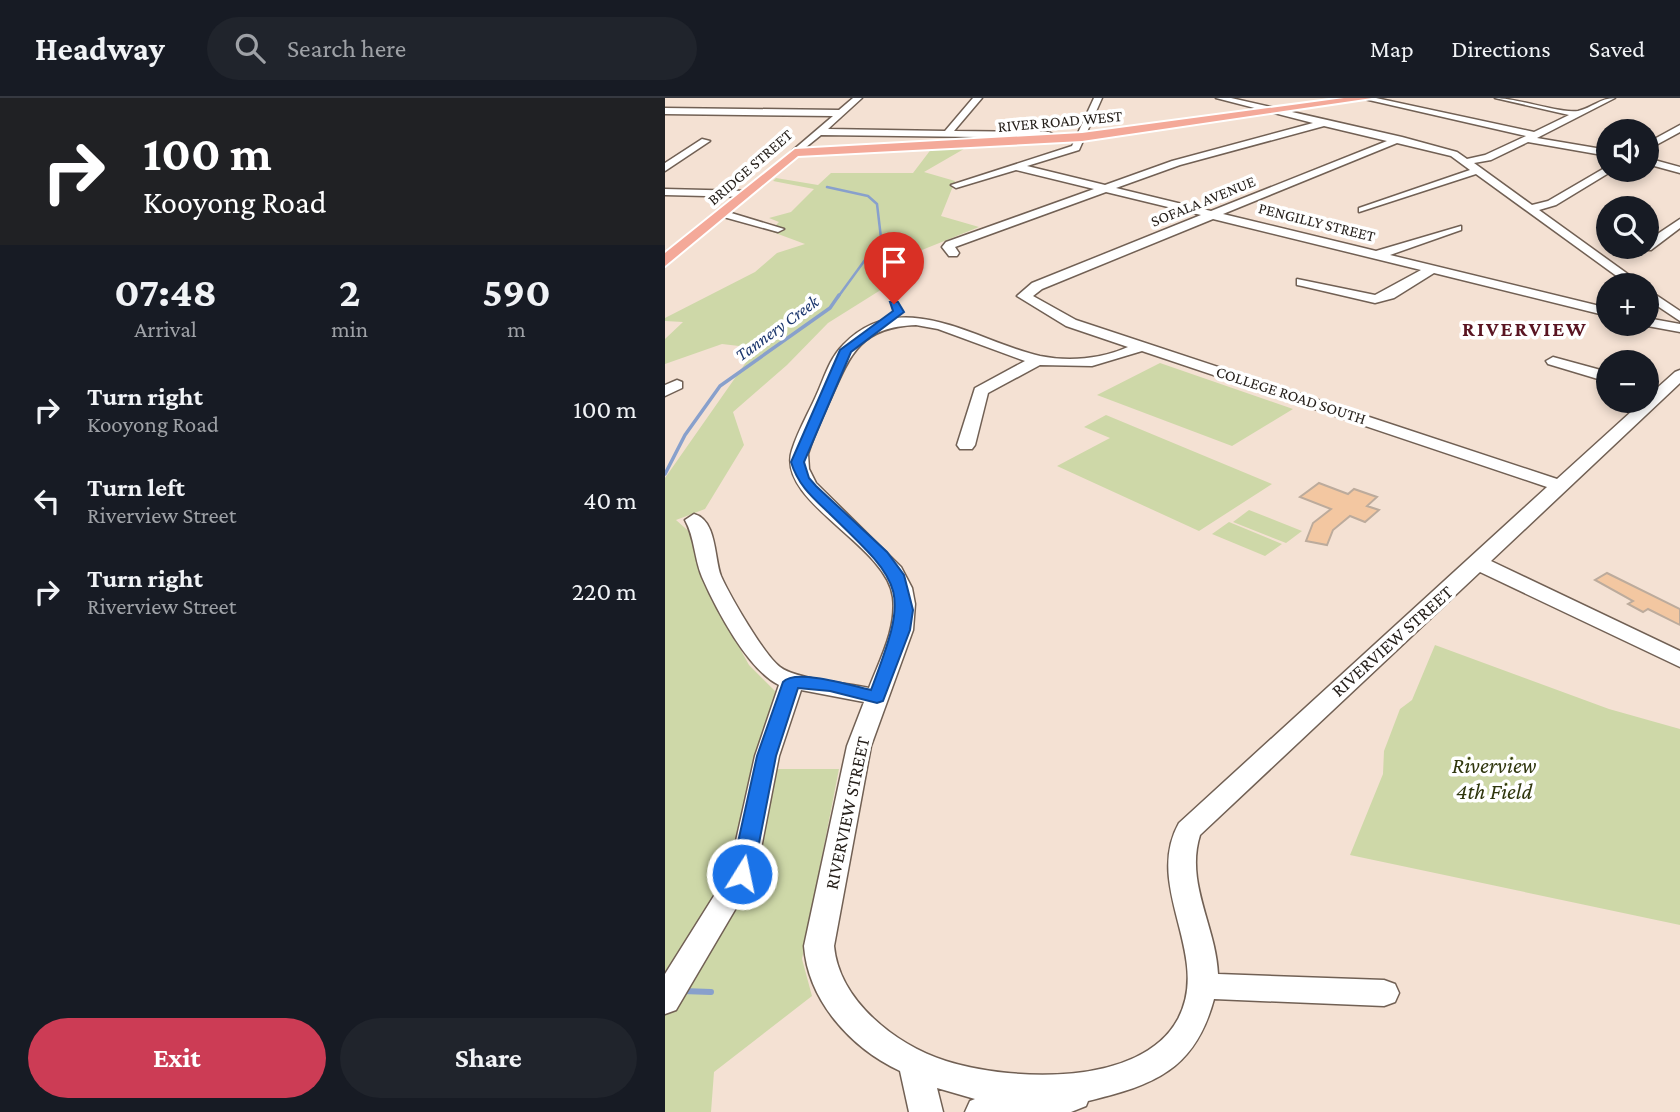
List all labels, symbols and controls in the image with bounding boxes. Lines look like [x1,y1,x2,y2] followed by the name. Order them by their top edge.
[207,17,697,80] search box
[231,29,269,67] icon: search
[35,30,165,67] text: Headway
[287,34,406,63] text: Search here
[1370,35,1414,62] text: Map
[1452,35,1551,62] text: Directions
[1589,35,1645,62] text: Saved
[997,107,1123,135] street label: RIVER ROAD WEST
[1596,119,1659,413] map controls
[1596,119,1659,182] button: sound
[28,126,119,217] icon: right
[143,126,272,181] text: 100 m
[704,126,796,208] street label: BRIDGE STREET
[1148,172,1258,230] street label: SOFALA AVENUE
[143,184,327,220] text: Kooyong Road
[1596,196,1659,259] button: search
[1257,199,1377,245] street label: PENGILLY STREET
[864,232,924,304] pin
[875,243,913,281] icon: arrive
[114,268,217,315] text: 07:48
[339,268,360,315] text: 2
[482,268,551,315] text: 590
[1596,273,1659,336] button: +
[731,290,823,365] water label: Tannery Creek
[134,316,197,342] text: Arrival
[331,316,368,342] text: min
[507,316,526,342] text: m
[1462,317,1588,341] district label: RIVERVIEW
[1596,350,1659,413] button: −
[1214,363,1368,427] street label: COLLEGE ROAD SOUTH
[87,382,203,411] text: Turn right
[28,391,66,429] icon: right
[573,395,637,424] text: 100 m
[87,411,219,437] text: Kooyong Road
[87,473,185,502] text: Turn left
[28,482,66,520] icon: left
[583,486,637,515] text: 40 m
[87,502,236,528] text: Riverview Street
[87,564,203,593] text: Turn right
[28,573,66,611] icon: right
[572,577,637,606] text: 220 m
[1327,581,1457,701] street label: RIVERVIEW STREET
[87,593,236,619] text: Riverview Street
[821,734,874,891] street label: RIVERVIEW STREET
[1452,752,1537,804] park label: Riverview 4th Field
[705,837,779,911] position arrow
[28,1018,326,1098] button: Exit
[340,1018,637,1098] button: Share

